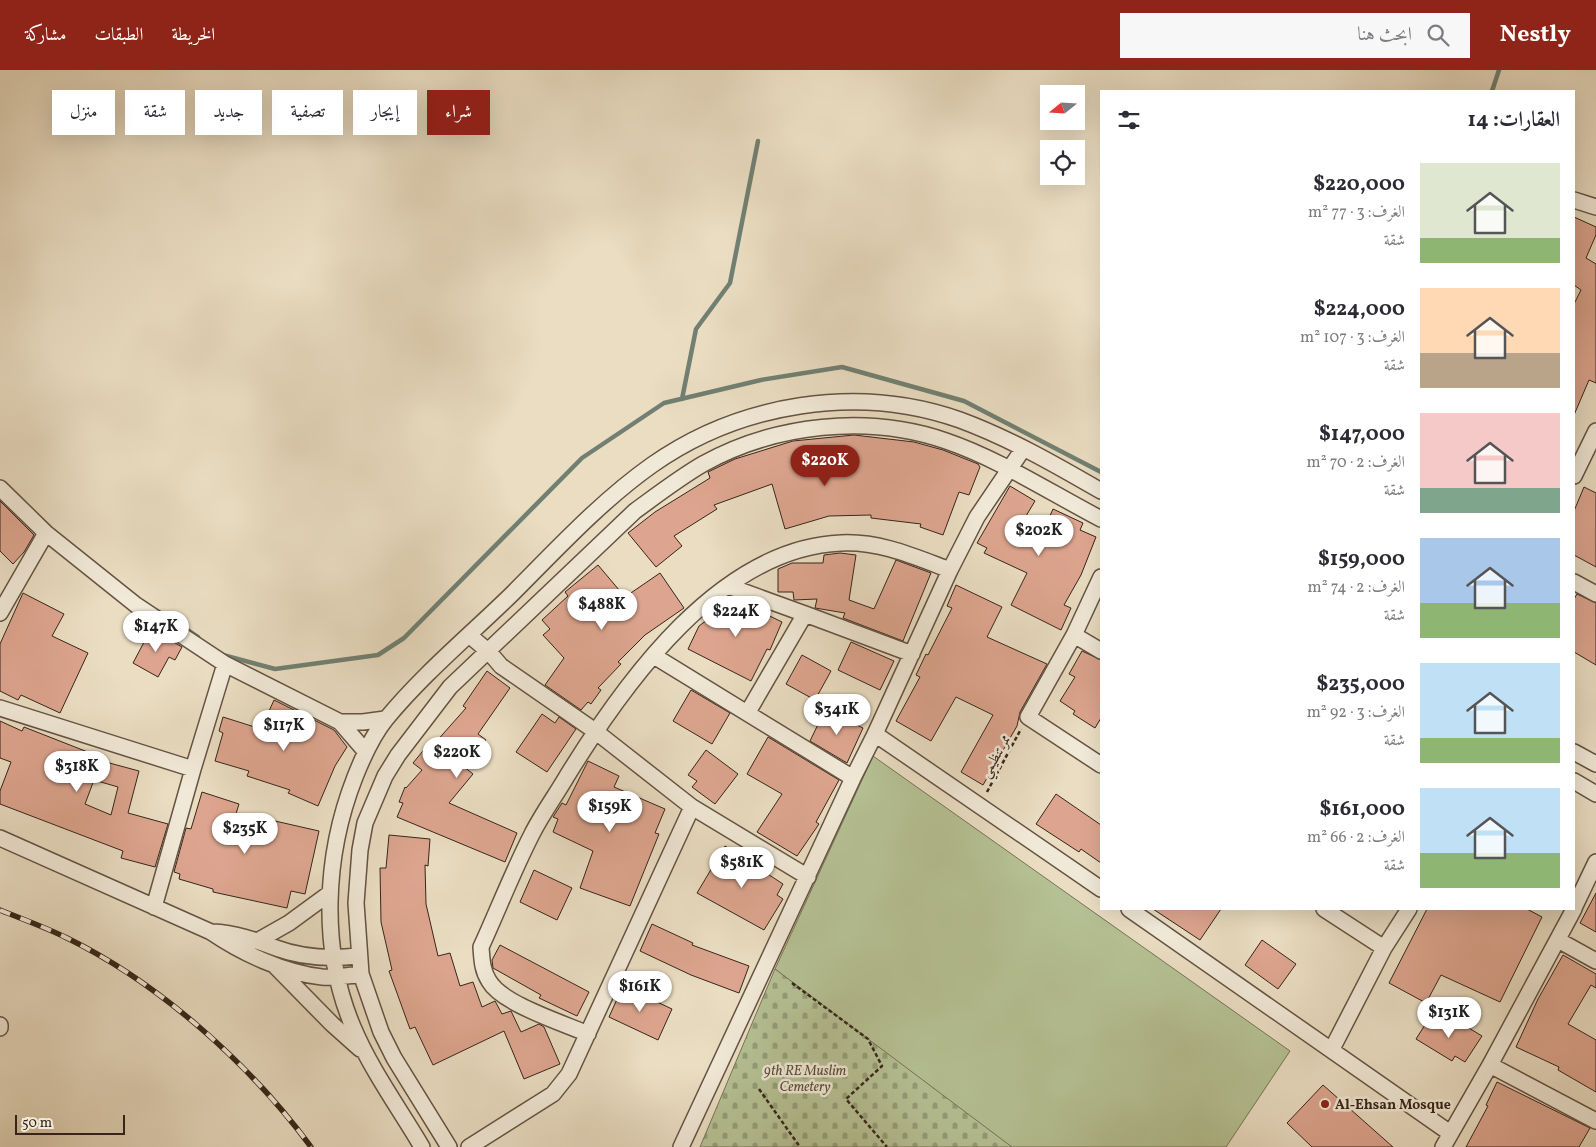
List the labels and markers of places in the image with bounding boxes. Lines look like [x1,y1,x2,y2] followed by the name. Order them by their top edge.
[790,444,860,487] pin: $220K
[1004,514,1074,557] pin: $202K
[567,588,637,631] pin: $488K
[701,596,771,638] pin: $224K
[121,610,191,653] pin: $147K
[802,694,872,736] pin: $341K
[249,710,319,752] pin: $117K
[422,736,492,779] pin: $220K
[42,750,112,793] pin: $318K
[575,790,645,833] pin: $159K
[210,812,280,855] pin: $235K
[707,846,777,889] pin: $581K
[605,970,675,1013] pin: $161K
[1414,996,1484,1039] pin: $131K
[1335,1096,1451,1115] place label: Al-Ehsan Mosque
[1319,1098,1331,1110] marker: Al-Ehsan Mosque

